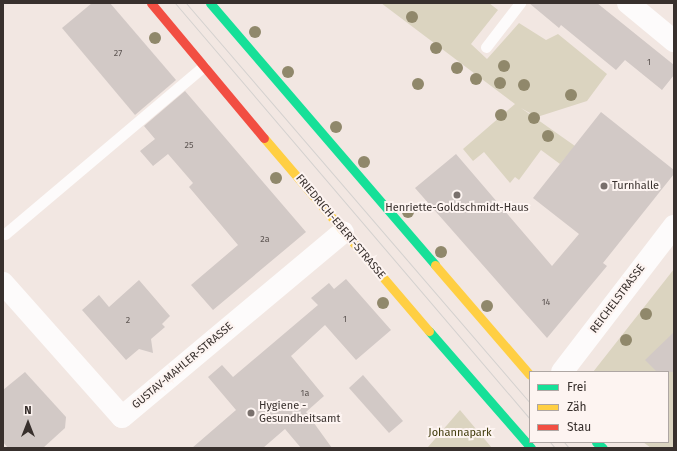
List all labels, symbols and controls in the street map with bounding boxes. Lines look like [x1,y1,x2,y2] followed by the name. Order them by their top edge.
[114,48,122,58] house number: 27
[647,57,651,67] house number: 1
[185,140,193,150] house number: 25
[292,172,388,282] street label: FRIEDRICH-EBERT-STRASSE
[612,179,659,193] place label: Turnhalle
[599,181,609,191] marker: Turnhalle
[452,190,462,200] marker: Henriette-Goldschmidt-Haus
[385,201,529,215] place label: Henriette-Goldschmidt-Haus
[260,234,270,244] house number: 2a
[588,262,648,336] street label: REICHELSTRASSE
[542,297,550,307] house number: 14
[343,314,347,324] house number: 1
[126,315,130,325] house number: 2
[130,320,236,412] street label: GUSTAV-MAHLER-STRASSE
[529,371,669,443] legend
[567,380,587,394] text: Frei
[301,388,309,398] house number: 1a
[259,400,340,426] place label: Hygiene - Gesundheitsamt
[567,400,587,414] text: Zäh
[8,403,48,443] north arrow
[24,404,32,417] text: N
[246,408,256,418] marker: Hygiene - Gesundheitsamt
[567,420,591,434] text: Stau
[428,426,492,440] park label: Johannapark

